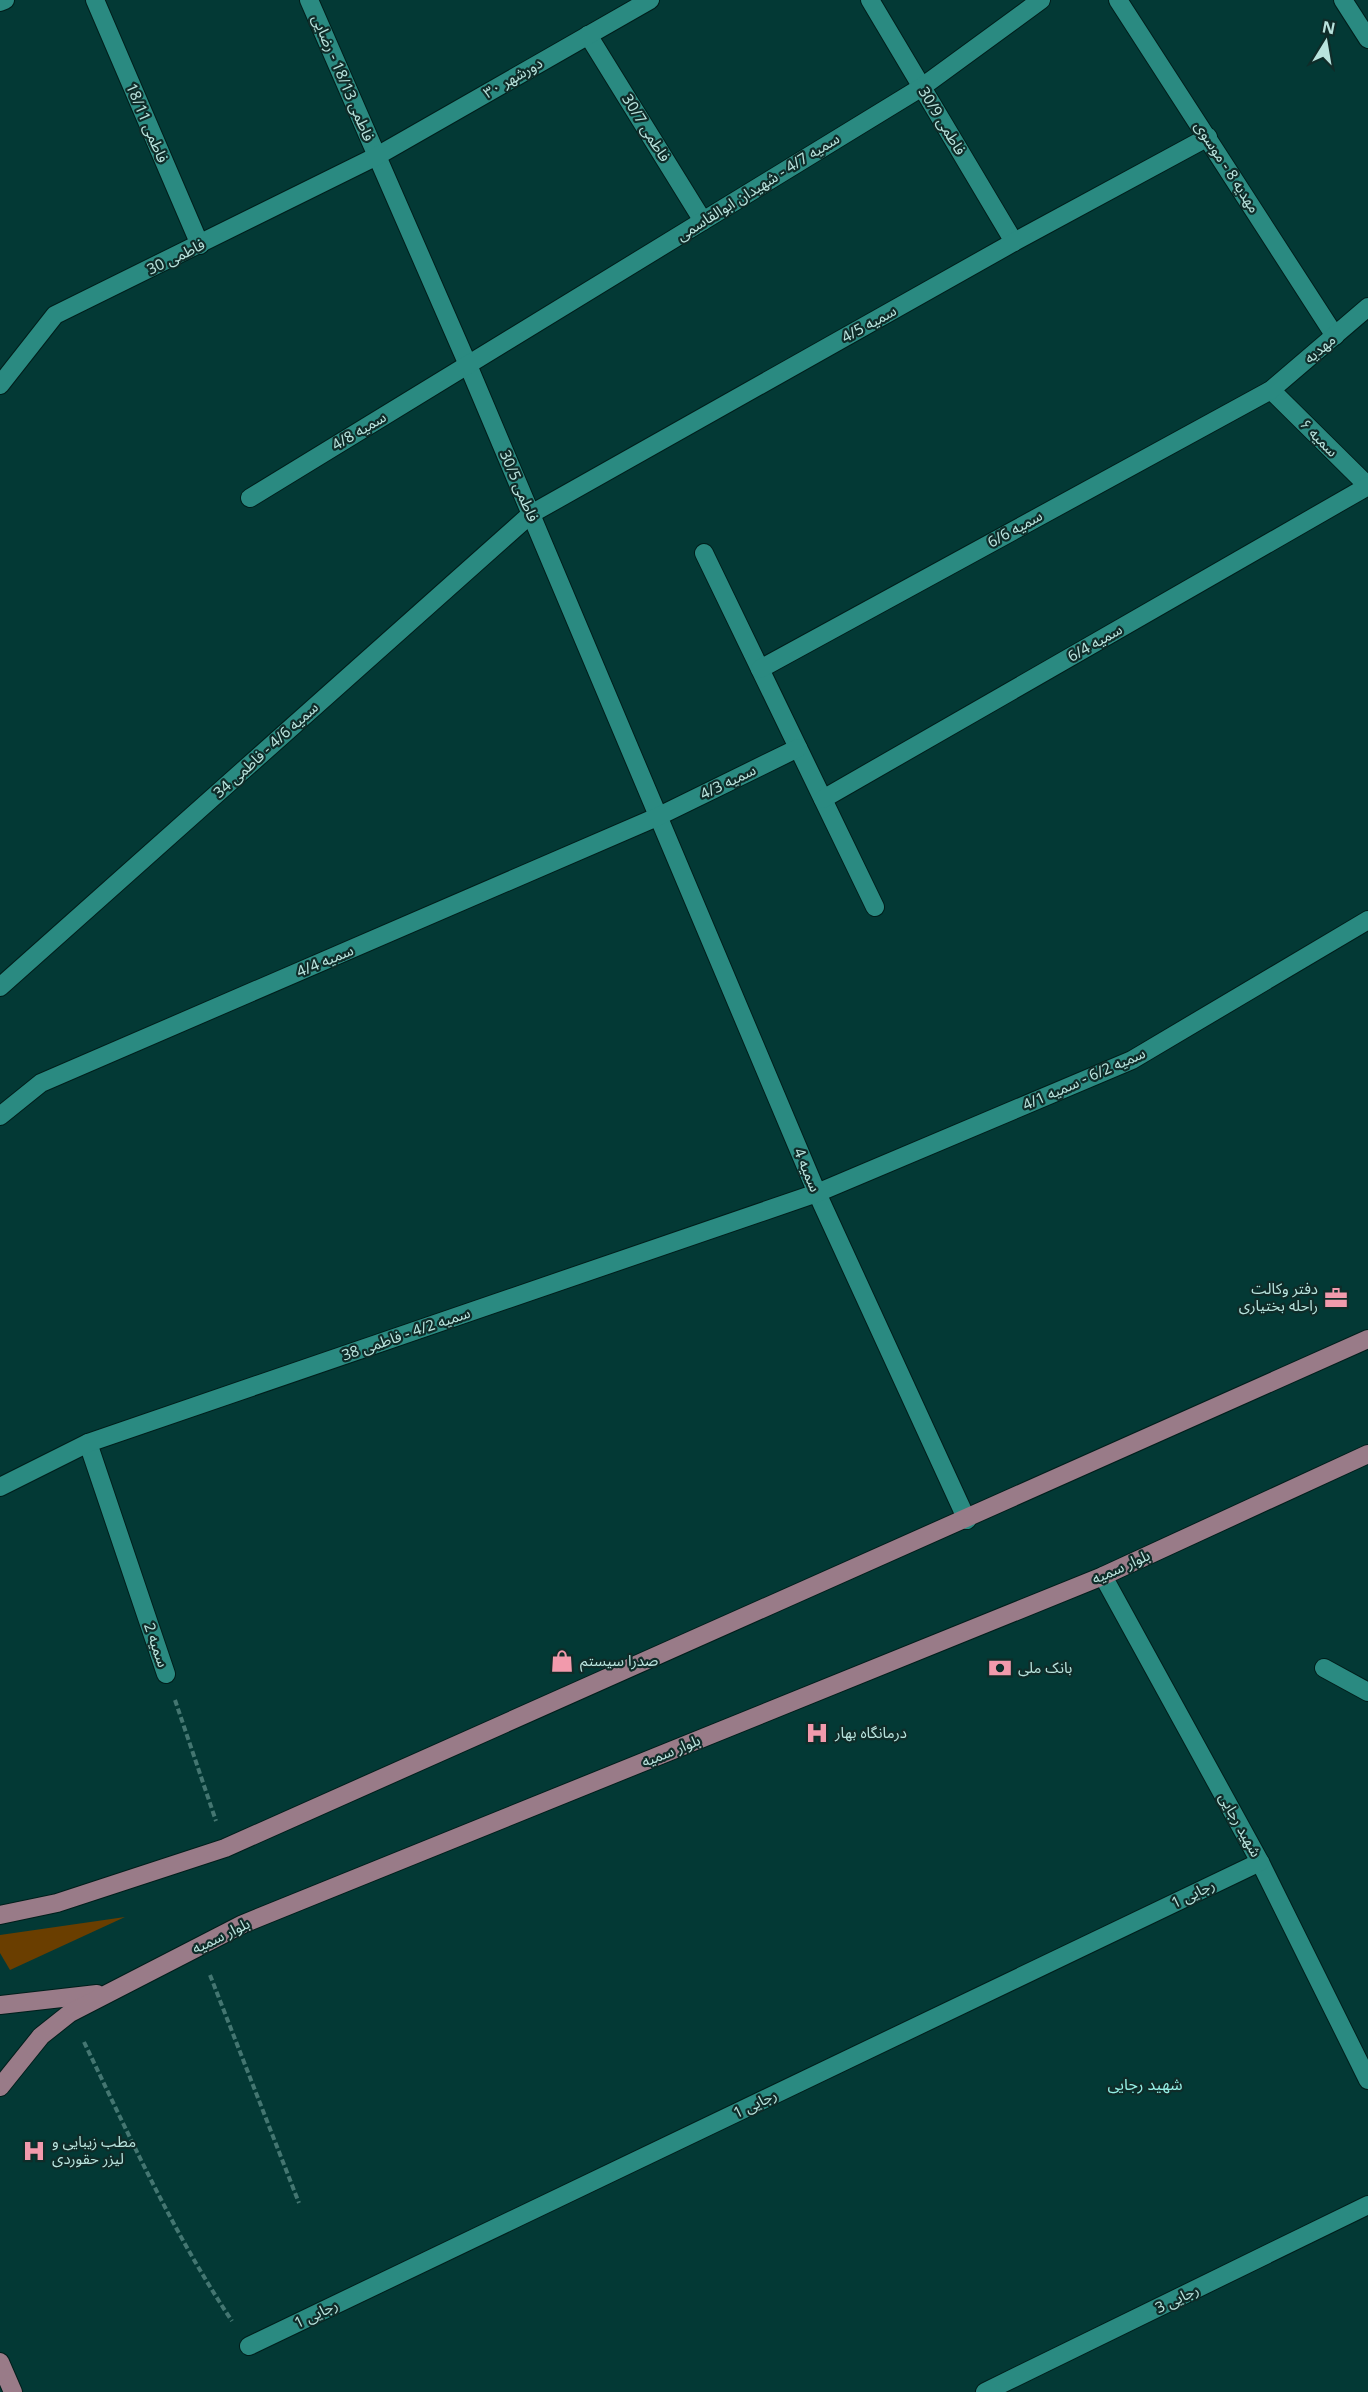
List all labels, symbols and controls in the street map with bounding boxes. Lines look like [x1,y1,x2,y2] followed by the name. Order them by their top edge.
[302,9,384,147] street label: فاطمی 18/13 - رضایی
[1319,10,1338,46] text: N
[1296,12,1356,72] north arrow
[477,48,549,108] street label: دورشهر ۳۰
[116,78,178,169] street label: فاطمی 18/11
[909,80,975,162] street label: فاطمی 30/9
[612,87,680,169] street label: فاطمی 30/7
[1185,114,1269,220] street label: مهدیه 8 - موسوی
[670,123,847,251] street label: سمیه 4/7 - شهیدان ابوالقاسمی
[141,229,211,285] street label: فاطمی 30
[835,295,903,353] street label: سمیه 4/5
[1296,325,1344,373] street label: مهدیه
[325,402,393,460] street label: سمیه 4/8
[1291,410,1347,466] street label: سمیه ۶
[489,445,549,528] street label: فاطمی 30/5
[981,500,1049,558] street label: سمیه 6/6
[1061,614,1129,672] street label: سمیه 6/4
[205,693,327,807] street label: سمیه 4/6 - فاطمی 34
[694,754,762,810] street label: سمیه 4/3
[291,934,359,987] street label: سمیه 4/4
[1017,1037,1151,1121] street label: سمیه 6/2 - سمیه 4/1
[783,1143,831,1198] street label: سمیه 4
[1239,1273,1318,1322] place label: دفتر وکالت راحله بختیاری
[1323,1285,1349,1311] office icon: دفتر وکالت راحله بختیاری
[337,1297,475,1371] street label: سمیه 4/2 - فاطمی 38
[1086,1540,1156,1594] street label: بلوار سمیه
[133,1618,179,1672] street label: سمیه 2
[580,1645,658,1677] place label: صدرا سیستم
[549,1648,575,1674] shop icon: صدرا سیستم
[1018,1652,1072,1684] place label: بانک ملی
[987,1655,1013,1681] bank icon: بانک ملی
[834,1717,907,1749] place label: درمانگاه بهار
[804,1720,830,1746] hospital icon: درمانگاه بهار
[636,1725,706,1777] street label: بلوار سمیه
[1209,1786,1271,1864] street label: شهید رجایی
[1165,1870,1221,1918] street label: رجایی 1
[186,1908,256,1964] street label: بلوار سمیه
[1107,2068,1183,2102] district label: شهید رجایی
[727,2080,783,2128] street label: رجایی 1
[52,2126,136,2175] place label: مطب زیبایی و لیزر حقوردی
[21,2138,47,2164] hospital icon: مطب زیبایی و لیزر حقوردی
[1149,2275,1205,2323] street label: رجایی 3
[288,2290,344,2338] street label: رجایی 1

